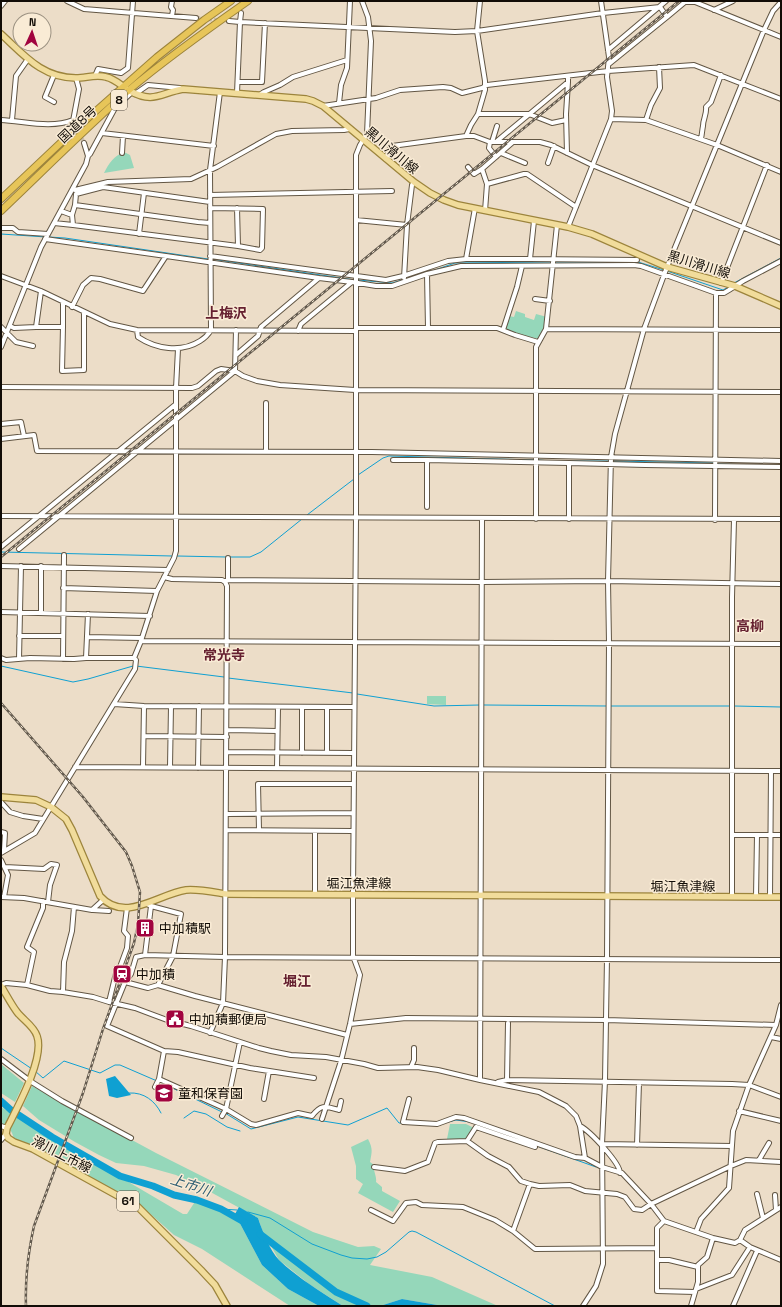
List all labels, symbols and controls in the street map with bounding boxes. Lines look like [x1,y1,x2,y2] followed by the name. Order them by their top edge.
[12,12,52,52] north arrow
[28,15,37,29] text: N
[111,90,127,110] road number: 8
[54,102,100,147] street label: 国道8号
[361,123,422,178] street label: 黒川滑川線
[665,247,732,282] street label: 黒川滑川線
[205,304,247,322] district label: 上梅沢
[736,617,764,635] district label: 高柳
[203,646,245,664] district label: 常光寺
[326,875,392,892] street label: 堀江魚津線
[650,878,716,895] street label: 堀江魚津線
[134,917,156,939] building icon: 中加積駅
[159,920,211,937] place label: 中加積駅
[111,963,133,985] station icon: 中加積
[136,966,175,983] place label: 中加積
[283,972,311,990] district label: 堀江
[164,1008,186,1030] public building icon: 中加積郵便局
[189,1011,267,1028] place label: 中加積郵便局
[153,1082,175,1104] school or university icon: 童和保育園
[178,1085,243,1102] place label: 童和保育園
[29,1132,95,1177] street label: 滑川上市線
[168,1170,216,1201] water label: 上市川
[117,1191,139,1211] road number: 61

